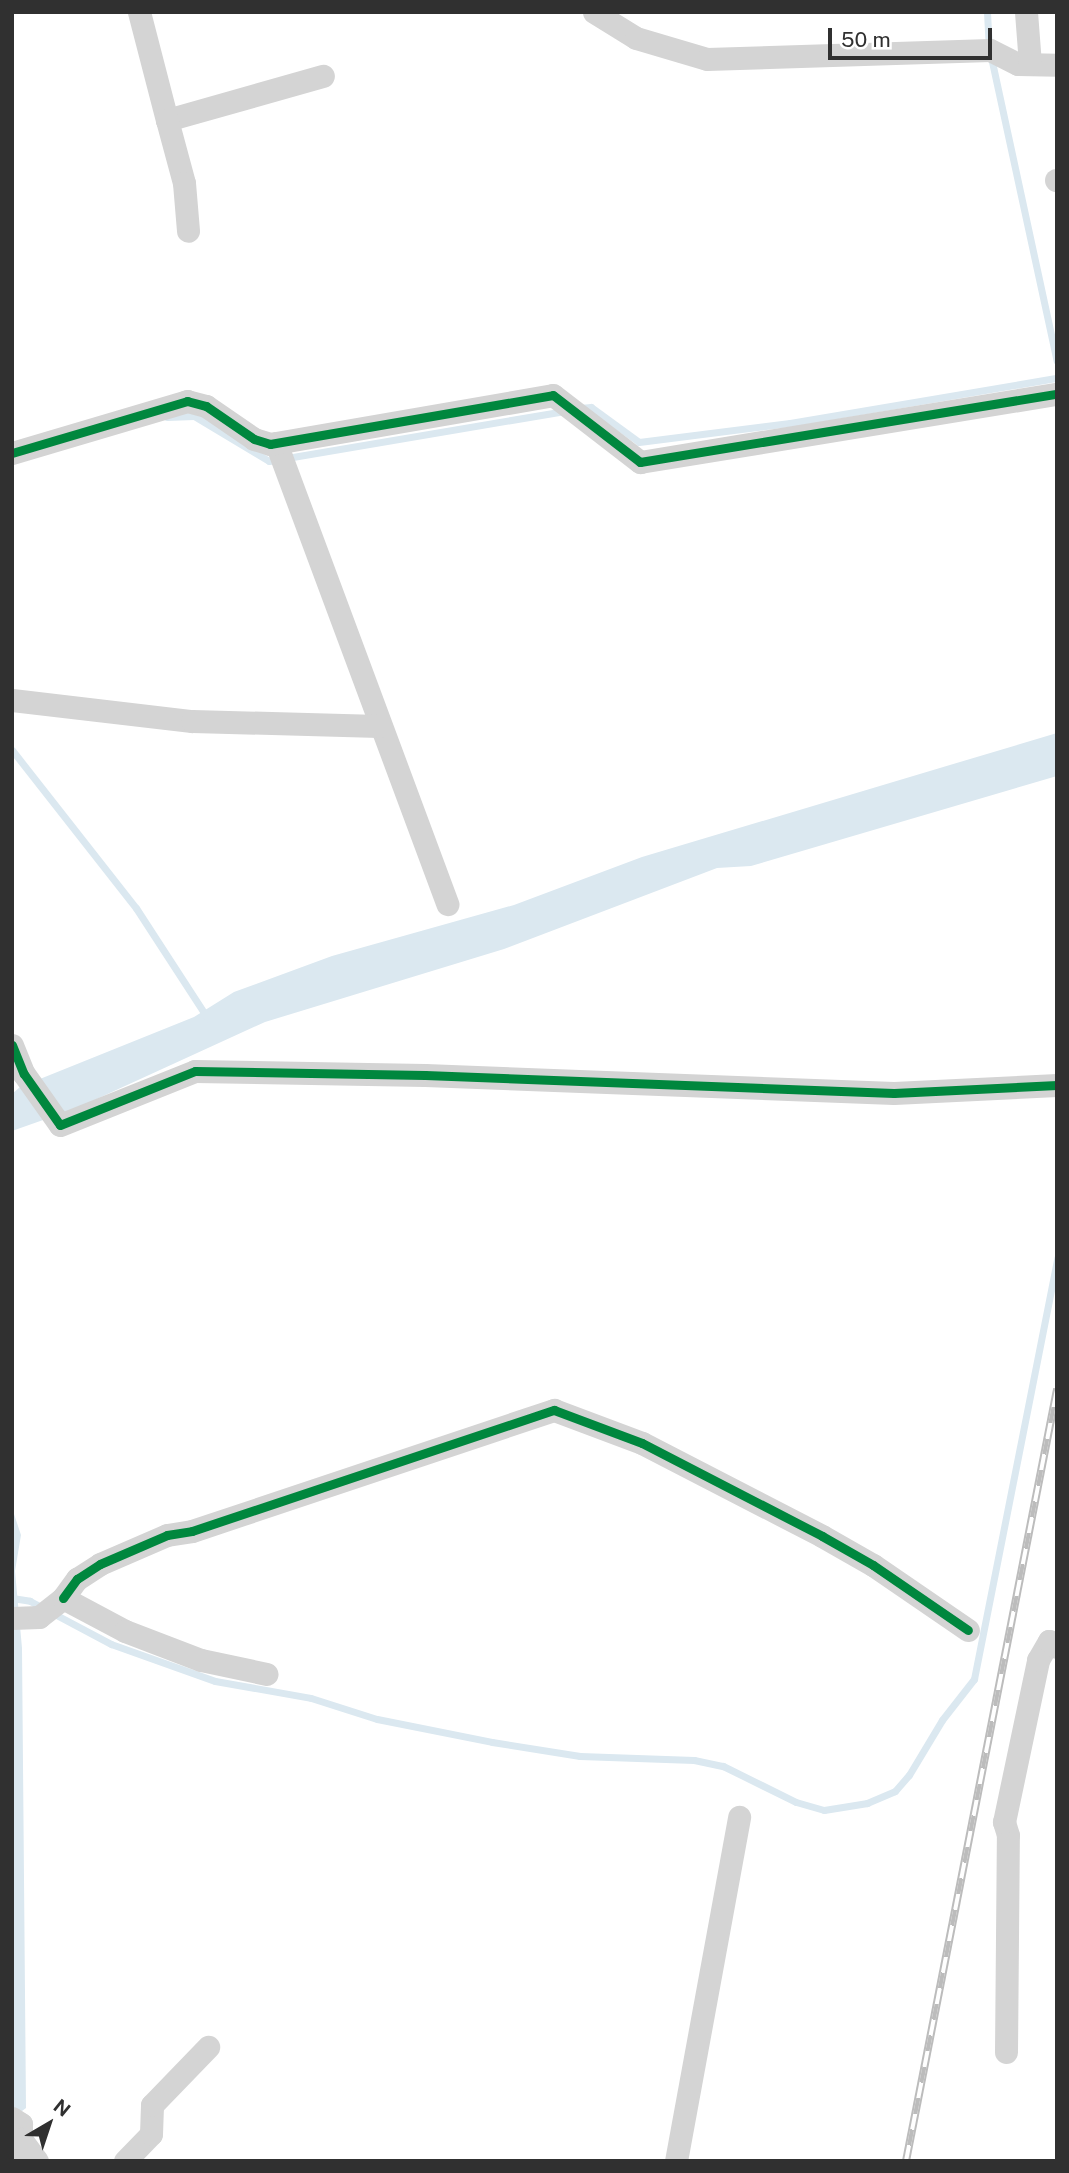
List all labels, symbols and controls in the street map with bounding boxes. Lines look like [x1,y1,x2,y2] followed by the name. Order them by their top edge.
[831,14,996,58] scale bar
[841,27,891,52] text: 50 m
[14,2089,84,2159] north arrow
[50,2094,75,2121] text: N

